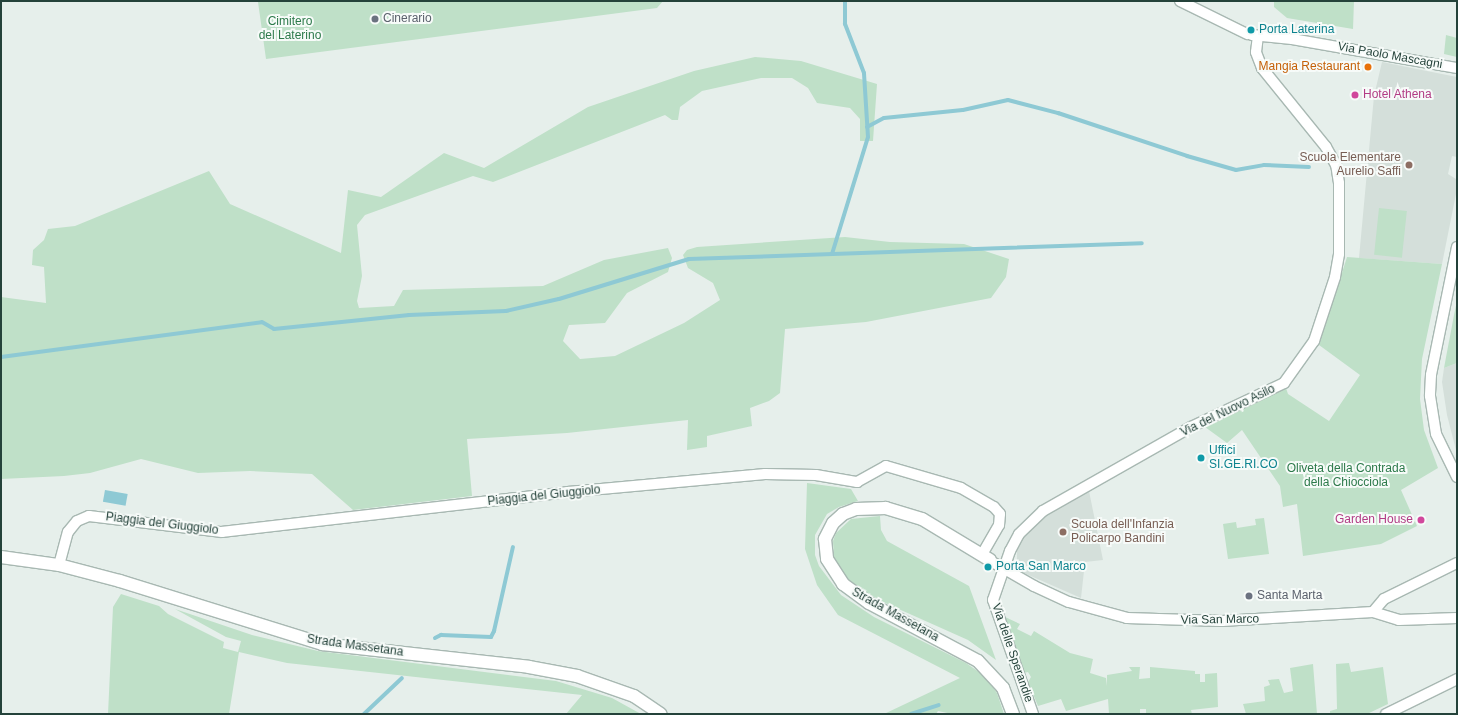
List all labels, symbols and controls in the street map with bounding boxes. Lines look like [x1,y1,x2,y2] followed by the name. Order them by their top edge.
[383,12,432,26] place label: Cinerario
[370,14,380,24] marker: Cinerario
[259,15,321,43] park label: Cimitero del Laterino
[1259,23,1334,37] place label: Porta Laterina
[1246,25,1256,35] marker: Porta Laterina
[1337,40,1443,72] street label: Via Paolo Mascagni
[1259,60,1360,74] place label: Mangia Restaurant
[1363,62,1373,72] marker: Mangia Restaurant
[1363,88,1432,102] place label: Hotel Athena
[1350,90,1360,100] marker: Hotel Athena
[1300,151,1401,179] place label: Scuola Elementare Aurelio Saffi
[1404,160,1414,170] marker: Scuola Elementare Aurelio Saffi
[1178,382,1278,440] street label: Via del Nuovo Asilo
[1209,444,1278,472] place label: Uffici SI.GE.RI.CO
[1196,453,1206,463] marker: Uffici SI.GE.RI.CO
[1287,462,1405,490] park label: Oliveta della Contrada della Chiocciola
[487,483,601,509] street label: Piaggia del Giuggiolo
[105,510,219,538] street label: Piaggia del Giuggiolo
[1335,513,1413,527] place label: Garden House
[1416,515,1426,525] marker: Garden House
[1071,518,1174,546] place label: Scuola dell'Infanzia Policarpo Bandini
[1058,527,1068,537] marker: Scuola dell'Infanzia Policarpo Bandini
[996,560,1086,574] place label: Porta San Marco
[983,562,993,572] marker: Porta San Marco
[849,585,941,645] street label: Strada Massetana
[1257,589,1322,603] place label: Santa Marta
[1244,591,1254,601] marker: Santa Marta
[988,602,1036,704] street label: Via delle Sperandie
[1181,612,1259,628] street label: Via San Marco
[306,632,404,660] street label: Strada Massetana

